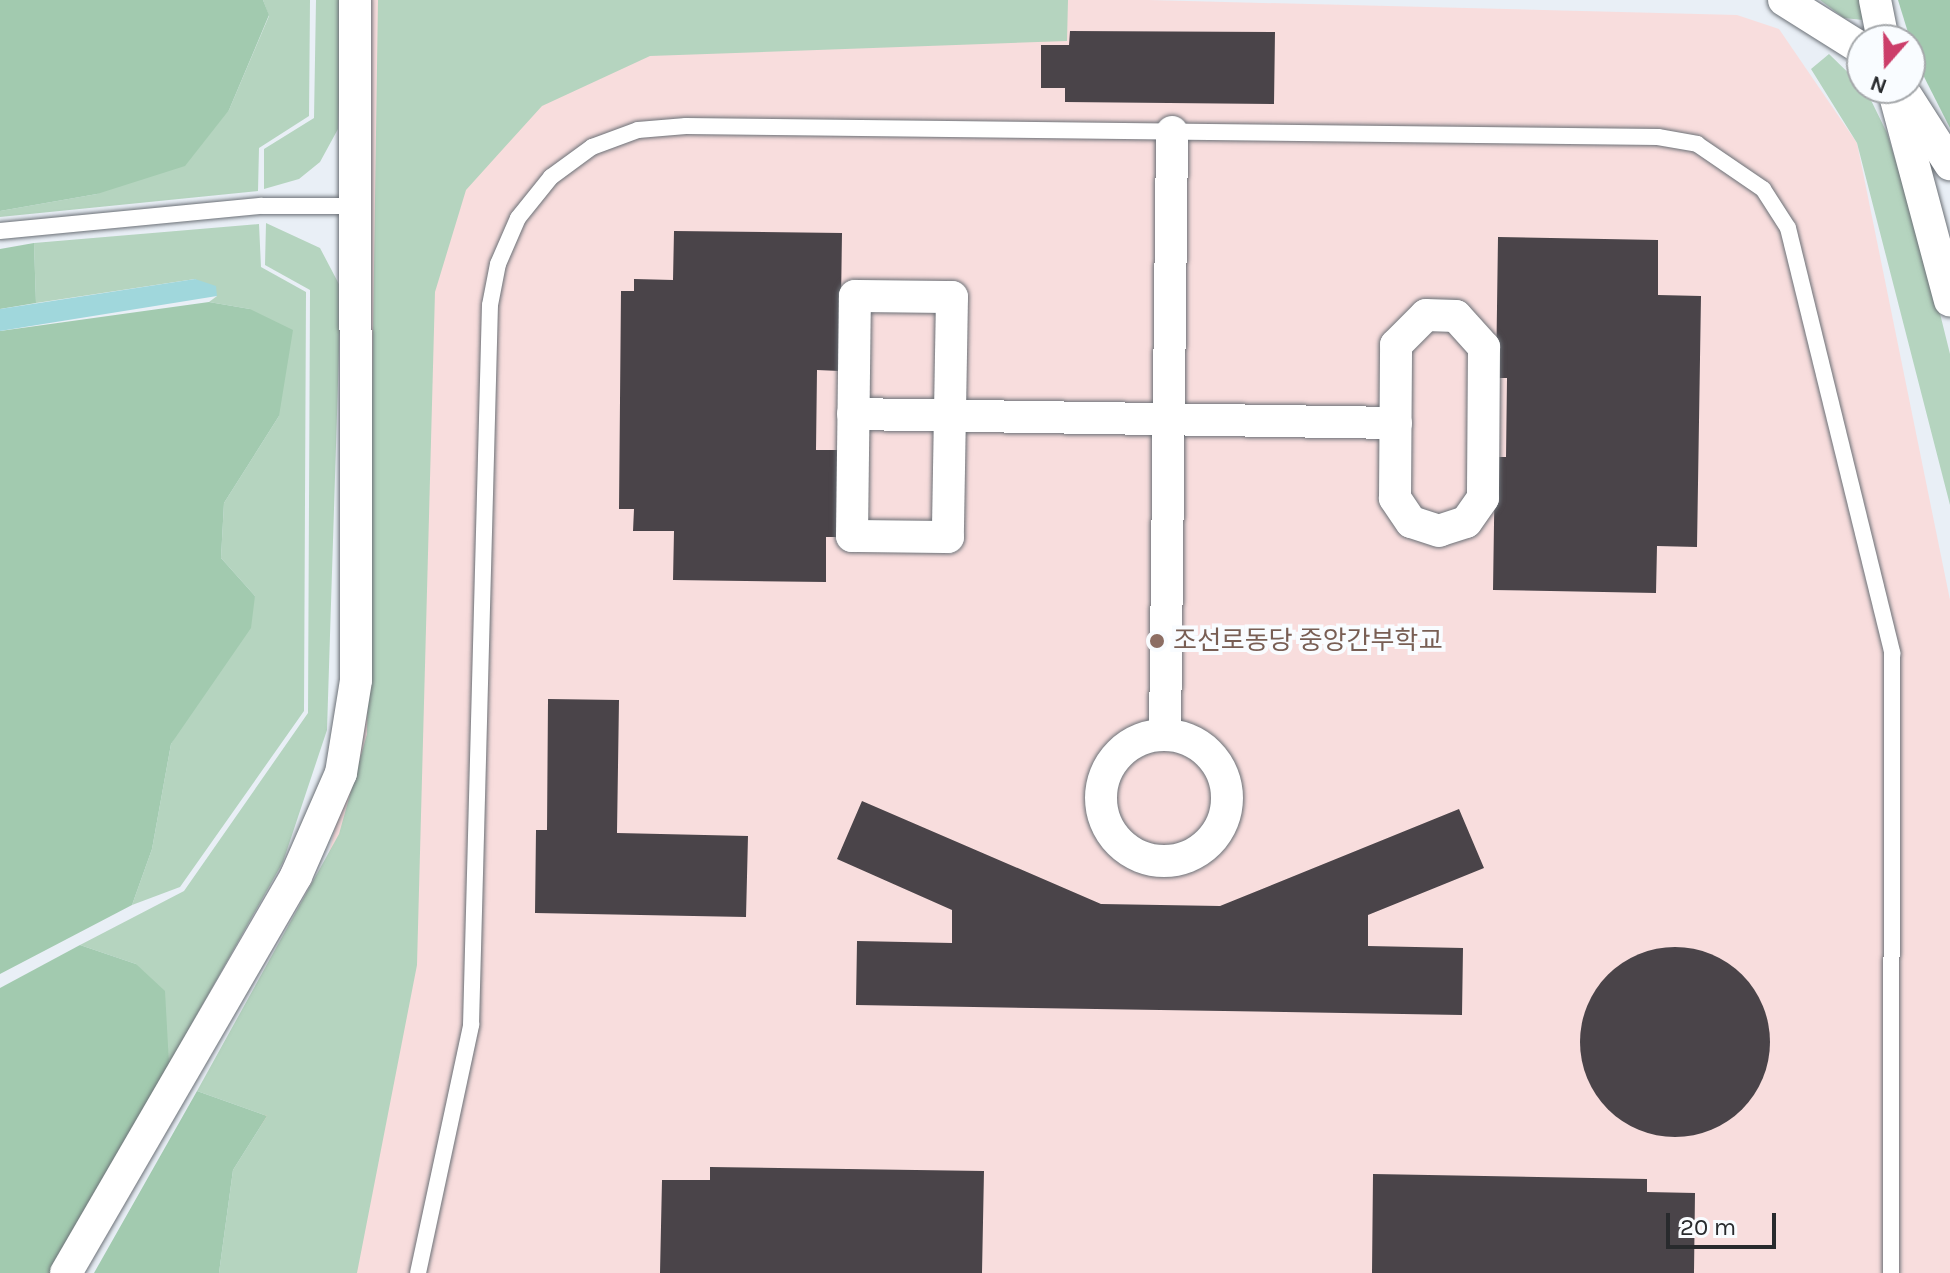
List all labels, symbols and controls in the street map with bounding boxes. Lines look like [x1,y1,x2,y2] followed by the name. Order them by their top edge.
[1846,24,1926,104] north arrow
[1867,70,1890,100] text: N
[1173,625,1442,657] place label: 조선로동당 중앙간부학교
[1148,632,1166,650] marker: 조선로동당 중앙간부학교
[1670,1197,1780,1247] scale bar
[1680,1213,1736,1241] text: 20 m

